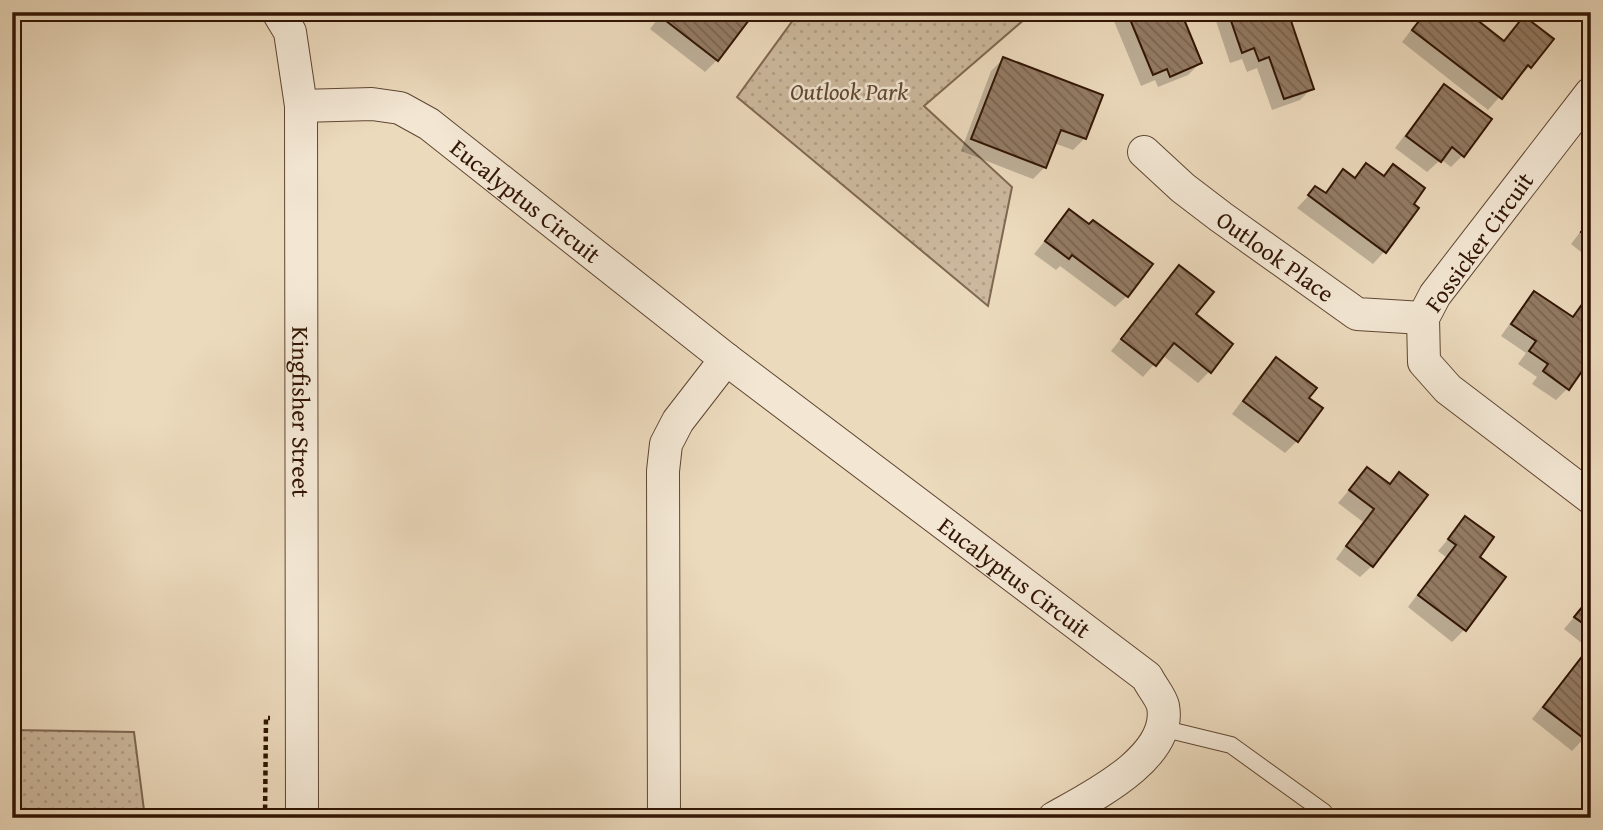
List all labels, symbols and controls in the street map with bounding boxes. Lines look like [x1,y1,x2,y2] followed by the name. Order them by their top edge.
[790,74,908,109] park label: Outlook Park
[443,130,609,272] street label: Eucalyptus Circuit
[1416,164,1542,319] street label: Fossicker Circuit
[1209,202,1342,310] street label: Outlook Place
[284,326,319,498] street label: Kingfisher Street
[931,508,1099,647] street label: Eucalyptus Circuit

